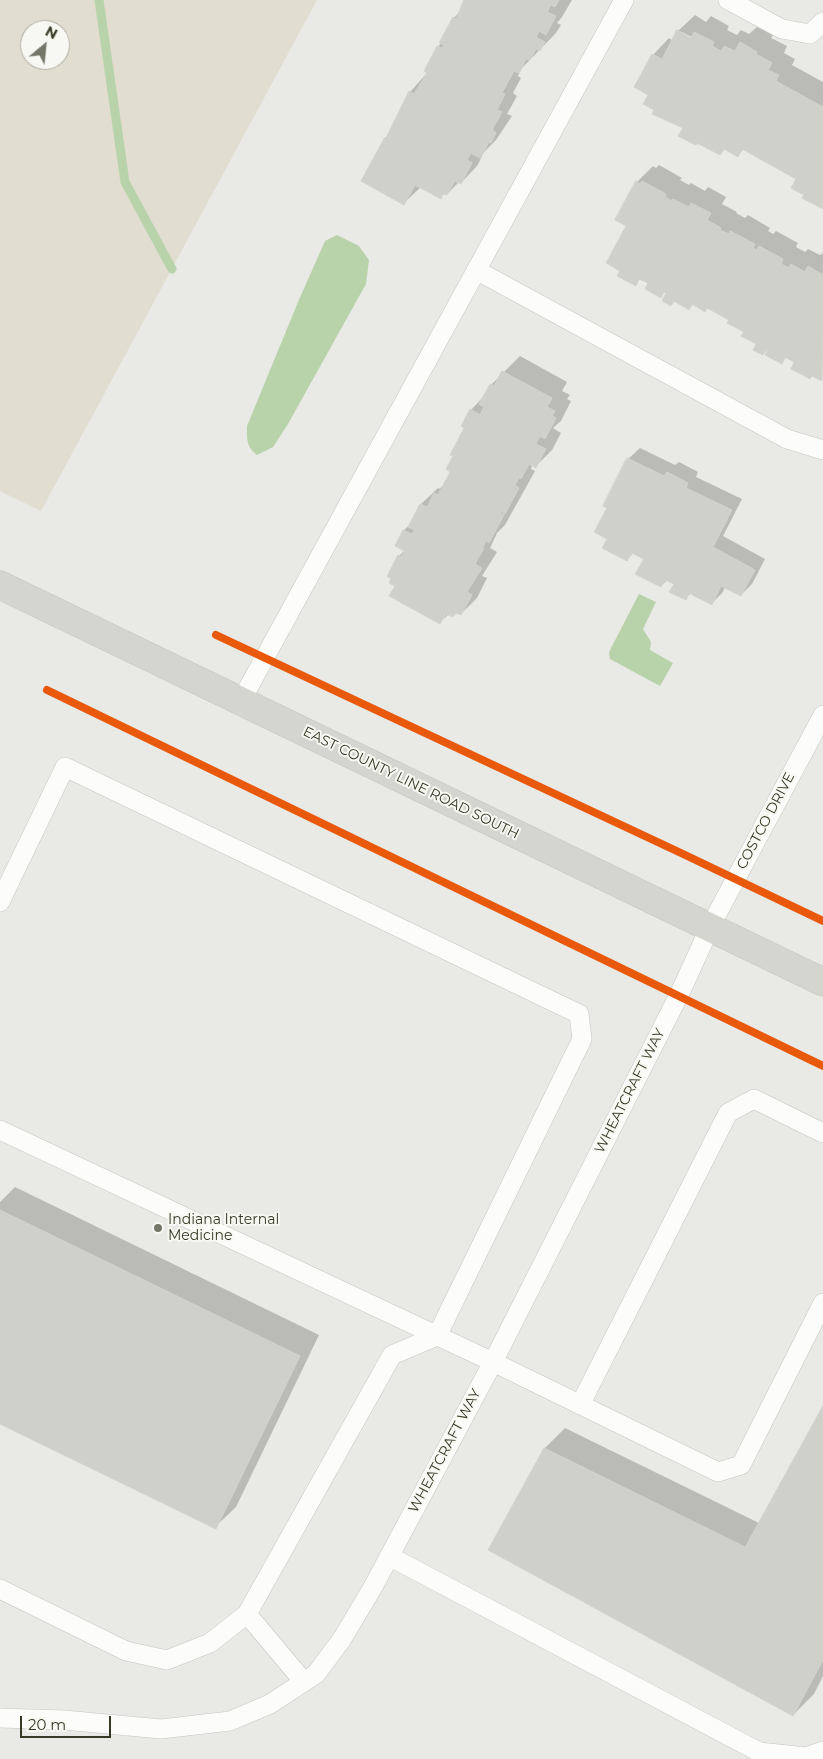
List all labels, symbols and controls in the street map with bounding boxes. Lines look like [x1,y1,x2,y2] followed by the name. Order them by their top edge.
[20,20,70,70] north arrow
[42,22,61,43] text: N
[300,723,522,843] street label: EAST COUNTY LINE ROAD SOUTH
[733,770,799,872] street label: COSTCO DRIVE
[591,1026,669,1156] street label: WHEATCRAFT WAY
[168,1212,279,1244] place label: Indiana Internal Medicine
[152,1222,164,1234] marker: Indiana Internal Medicine
[405,1386,485,1516] street label: WHEATCRAFT WAY
[22,1706,114,1738] scale bar
[28,1715,66,1734] text: 20 m

